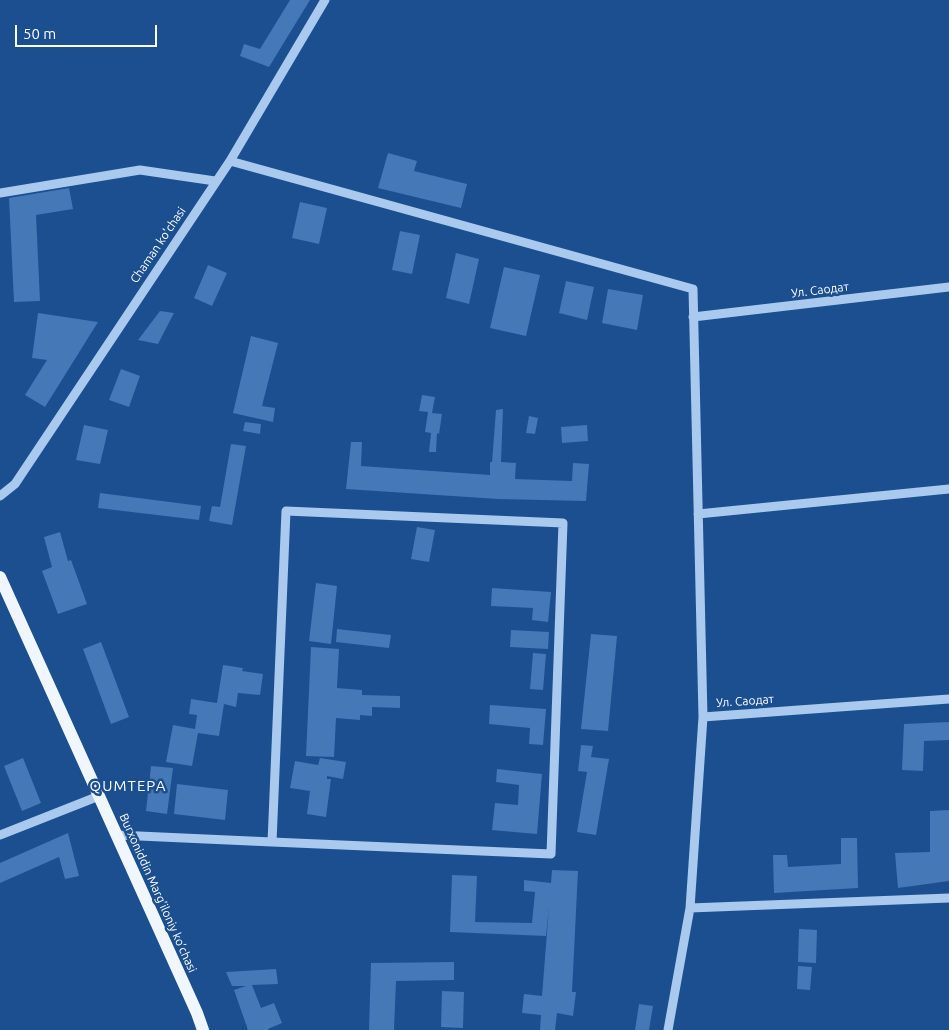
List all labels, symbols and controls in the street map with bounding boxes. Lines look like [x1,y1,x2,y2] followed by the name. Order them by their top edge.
[18,15,160,47] scale bar
[23,25,56,42] text: 50 m
[127,204,189,286] street label: Chaman ko'chasi
[790,279,850,301] street label: Ул. Саодат
[716,692,774,710] street label: Ул. Саодат
[89,777,167,795] district label: QUMTEPA
[116,811,200,975] street label: Burxoniddin Marg’iloniy ko’chasi

